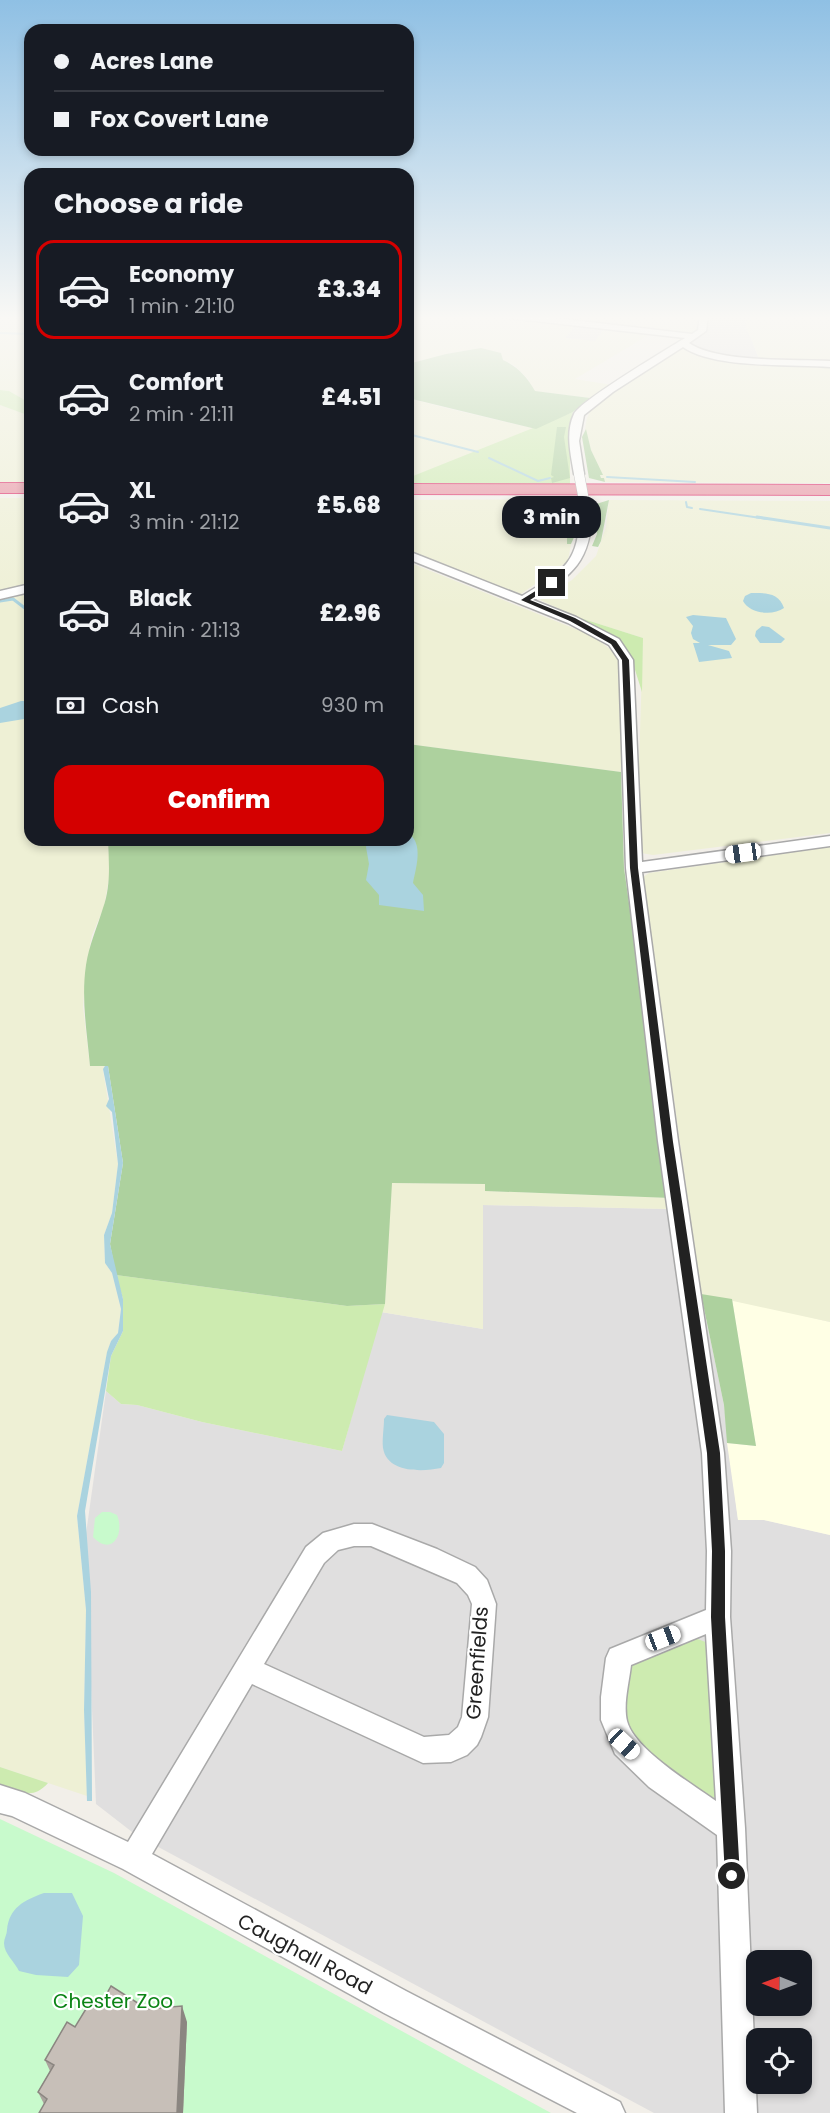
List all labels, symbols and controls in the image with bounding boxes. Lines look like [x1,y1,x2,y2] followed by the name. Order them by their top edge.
[90,46,213,77] text: Acres Lane
[90,104,269,135] text: Fox Covert Lane
[54,185,243,222] text: Choose a ride
[129,259,234,290] text: Economy
[57,263,111,317] icon: car
[318,274,381,305] text: £3.34
[129,292,235,320] text: 1 min · 21:10
[129,367,223,398] text: Comfort
[57,371,111,425] icon: car
[321,382,381,413] text: £4.51
[129,400,234,428] text: 2 min · 21:11
[129,475,155,506] text: XL
[57,479,111,533] icon: car
[317,490,381,521] text: £5.68
[502,496,602,538] callout: 3 min
[523,503,580,531] text: 3 min
[129,508,239,536] text: 3 min · 21:12
[538,569,565,596] route end
[129,583,192,614] text: Black
[57,587,111,641] icon: car
[320,598,381,629] text: £2.96
[129,616,241,644] text: 4 min · 21:13
[54,689,87,722] icon: cash
[102,690,159,721] text: Cash
[321,691,384,719] text: 930 m
[54,765,384,834] button: Confirm
[724,842,762,864] car
[459,1605,495,1721] street label: Greenfields
[643,1623,683,1653] car
[605,1725,643,1763] car
[718,1862,745,1889] route start
[233,1907,377,2001] street label: Caughall Road
[746,1950,812,2016] north arrow
[746,1950,812,2094] map controls
[53,1987,173,2015] park label: Chester Zoo
[746,2028,812,2094] button: locate

